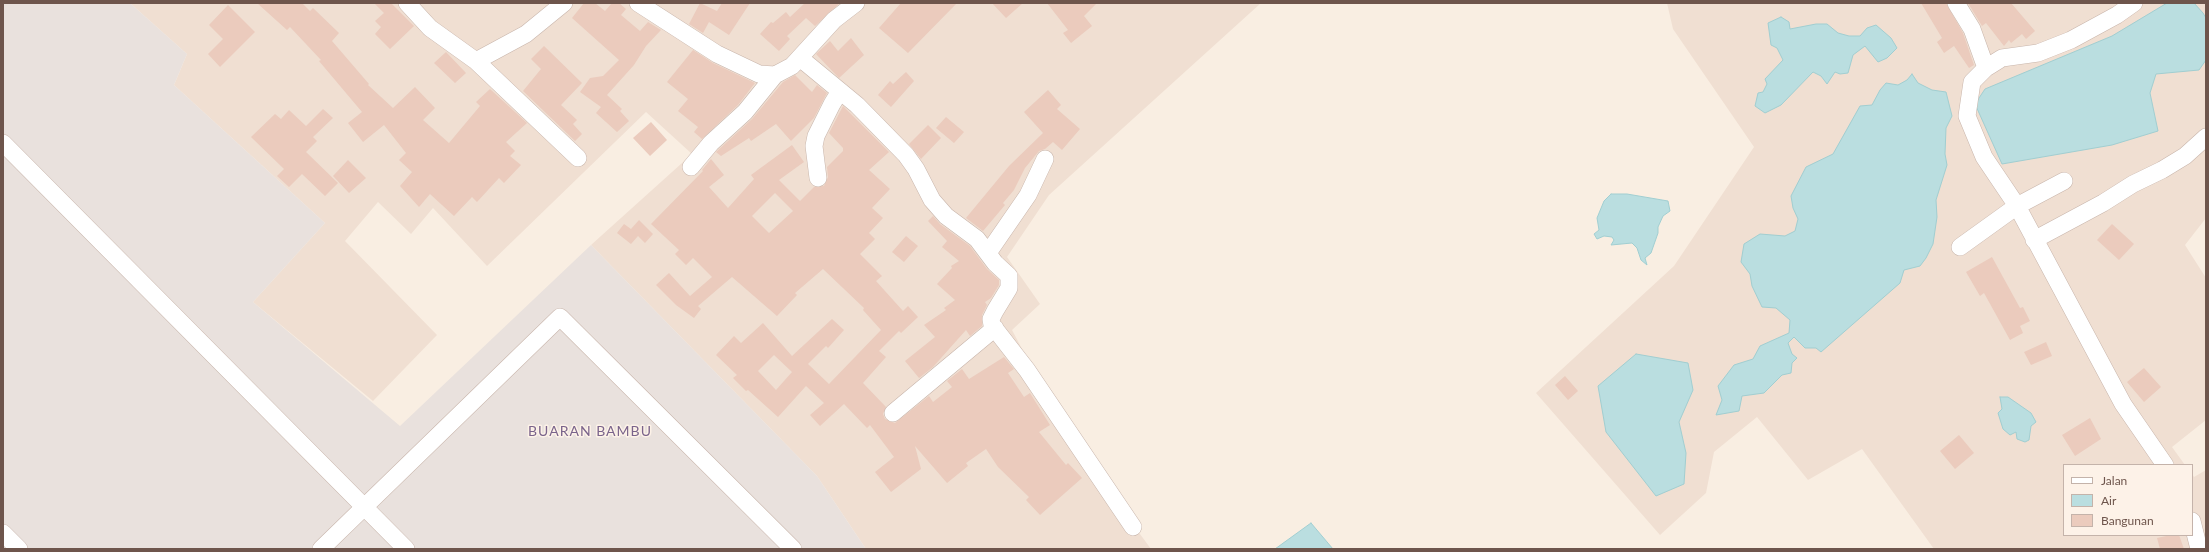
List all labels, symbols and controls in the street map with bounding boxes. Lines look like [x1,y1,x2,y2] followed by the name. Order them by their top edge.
[528,423,652,439] district label: BUARAN BAMBU
[2063,464,2193,536] legend
[2101,473,2127,488] text: Jalan
[2101,493,2116,508] text: Air
[2101,513,2154,528] text: Bangunan

